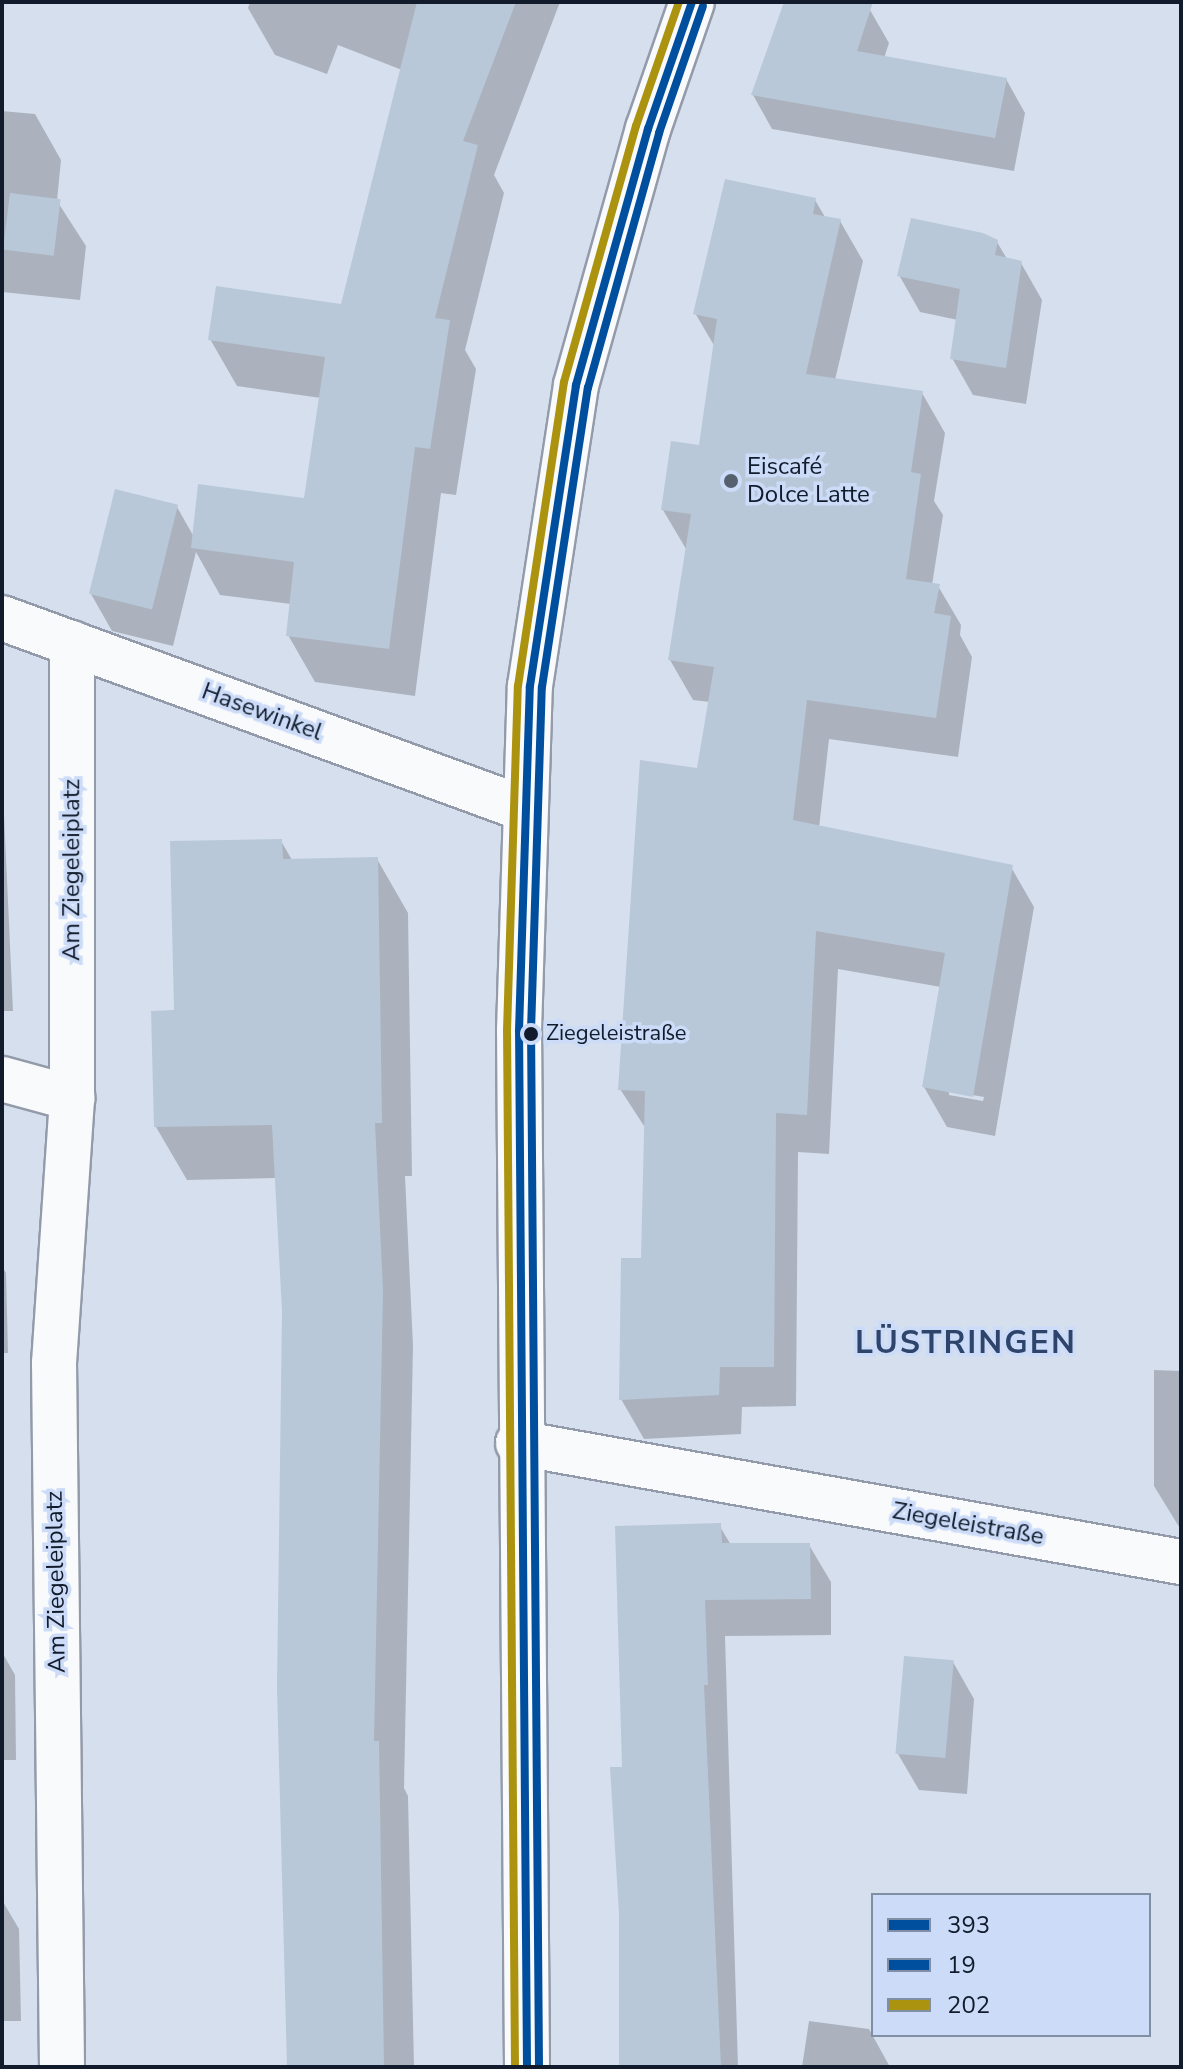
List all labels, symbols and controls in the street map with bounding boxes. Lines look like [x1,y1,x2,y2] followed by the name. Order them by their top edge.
[747,453,870,509] place label: Eiscafé Dolce Latte
[722,472,740,490] marker: Eiscafé Dolce Latte
[198,677,326,747] street label: Hasewinkel
[58,779,86,961] street label: Am Ziegeleiplatz
[546,1021,686,1047] place label: Ziegeleistraße
[523,1026,539,1042] marker: Ziegeleistraße
[855,1324,1077,1362] district label: LÜSTRINGEN
[40,1491,72,1673] street label: Am Ziegeleiplatz
[890,1497,1046,1551] street label: Ziegeleistraße
[871,1893,1151,2037] legend
[947,1909,990,1941] text: 393
[947,1949,976,1981] text: 19
[947,1989,990,2021] text: 202

